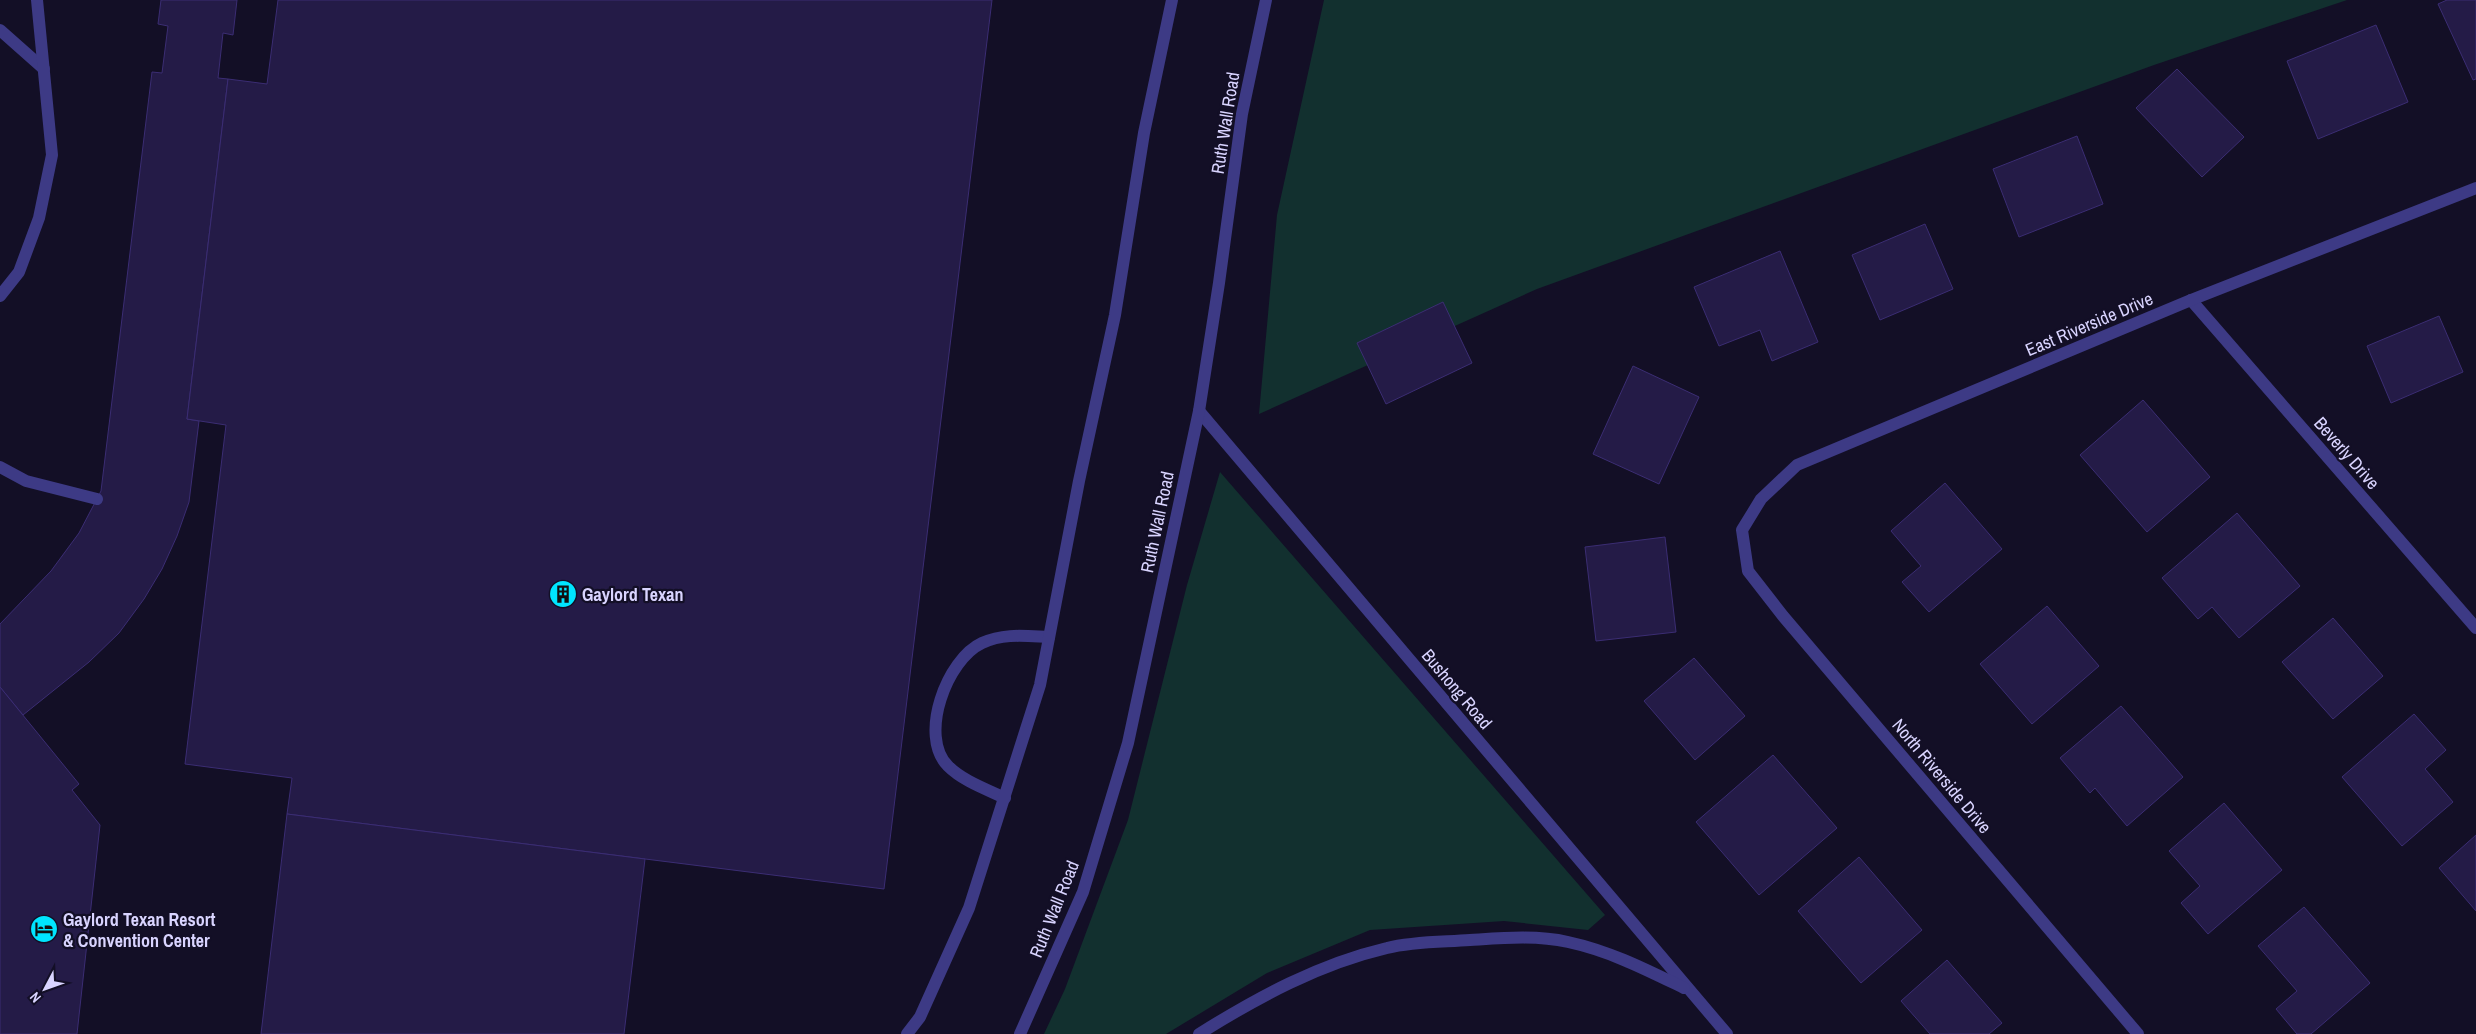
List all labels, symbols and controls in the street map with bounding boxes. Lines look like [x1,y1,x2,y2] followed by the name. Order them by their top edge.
[1205,70,1245,176] street label: Ruth Wall Road
[2021,286,2157,362] street label: East Riverside Drive
[2309,411,2385,495] street label: Beverly Drive
[1134,469,1180,575] street label: Ruth Wall Road
[548,579,578,609] building icon: Gaylord Texan
[582,582,683,607] place label: Gaylord Texan
[1416,644,1498,734] street label: Bushong Road
[1887,713,1997,839] street label: North Riverside Drive
[1023,857,1085,961] street label: Ruth Wall Road
[63,907,215,953] place label: Gaylord Texan Resort & Convention Center
[29,914,59,944] hotel icon: Gaylord Texan Resort & Convention Center
[20,964,70,1014] north arrow
[26,988,45,1007] text: N

